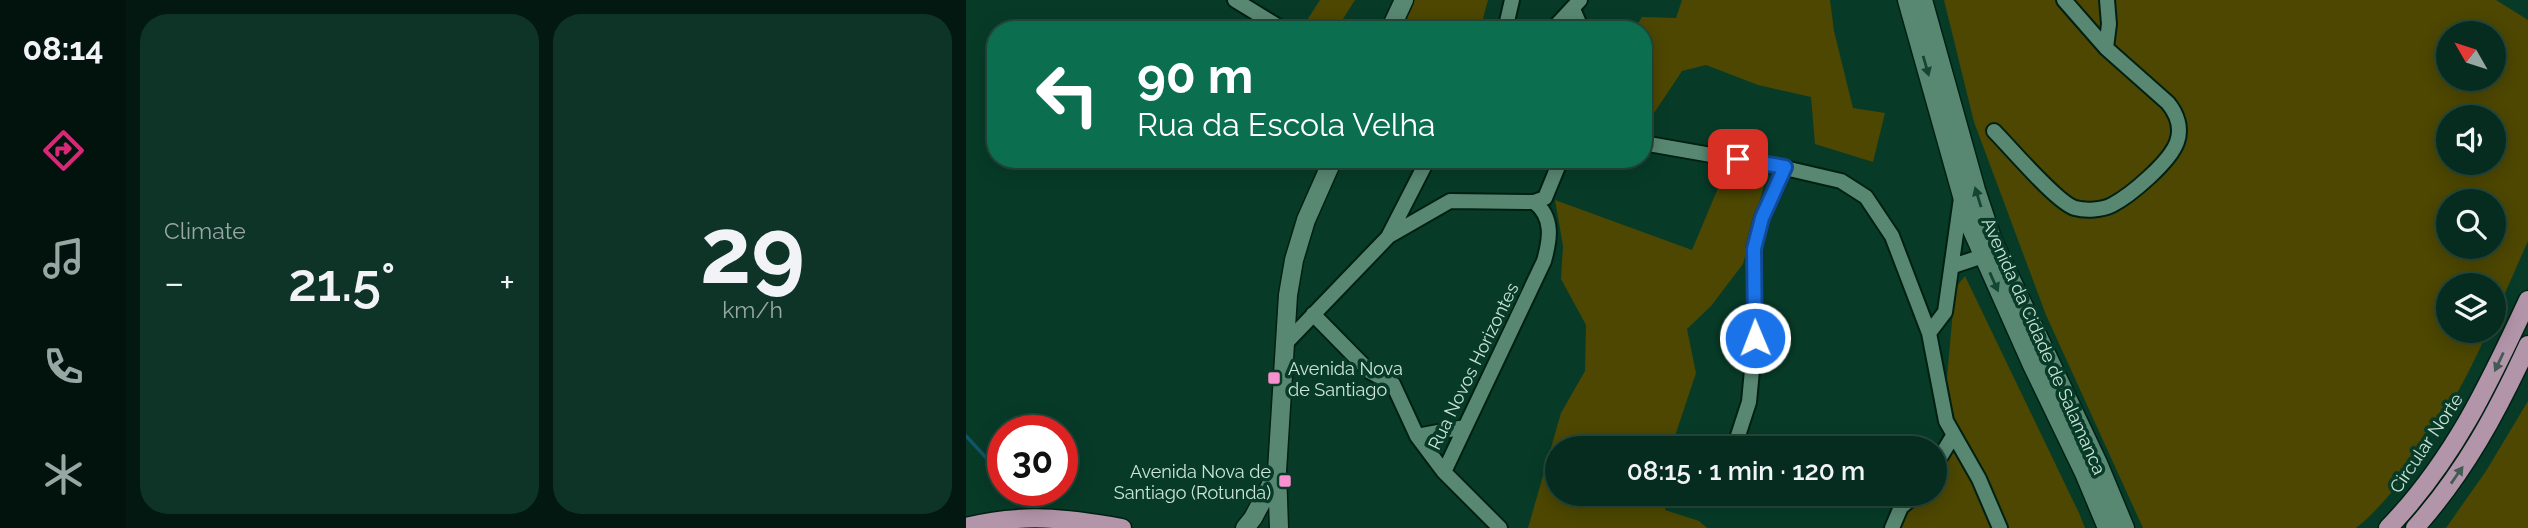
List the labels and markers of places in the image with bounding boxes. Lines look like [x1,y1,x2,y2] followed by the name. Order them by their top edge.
[1708,129,1768,189] pin
[1288,358,1403,400] place label: Avenida Nova de Santiago
[1266,370,1282,386] marker: Avenida Nova de Santiago
[1114,461,1271,503] place label: Avenida Nova de Santiago (Rotunda)
[1277,473,1293,489] marker: Avenida Nova de Santiago (Rotunda)

